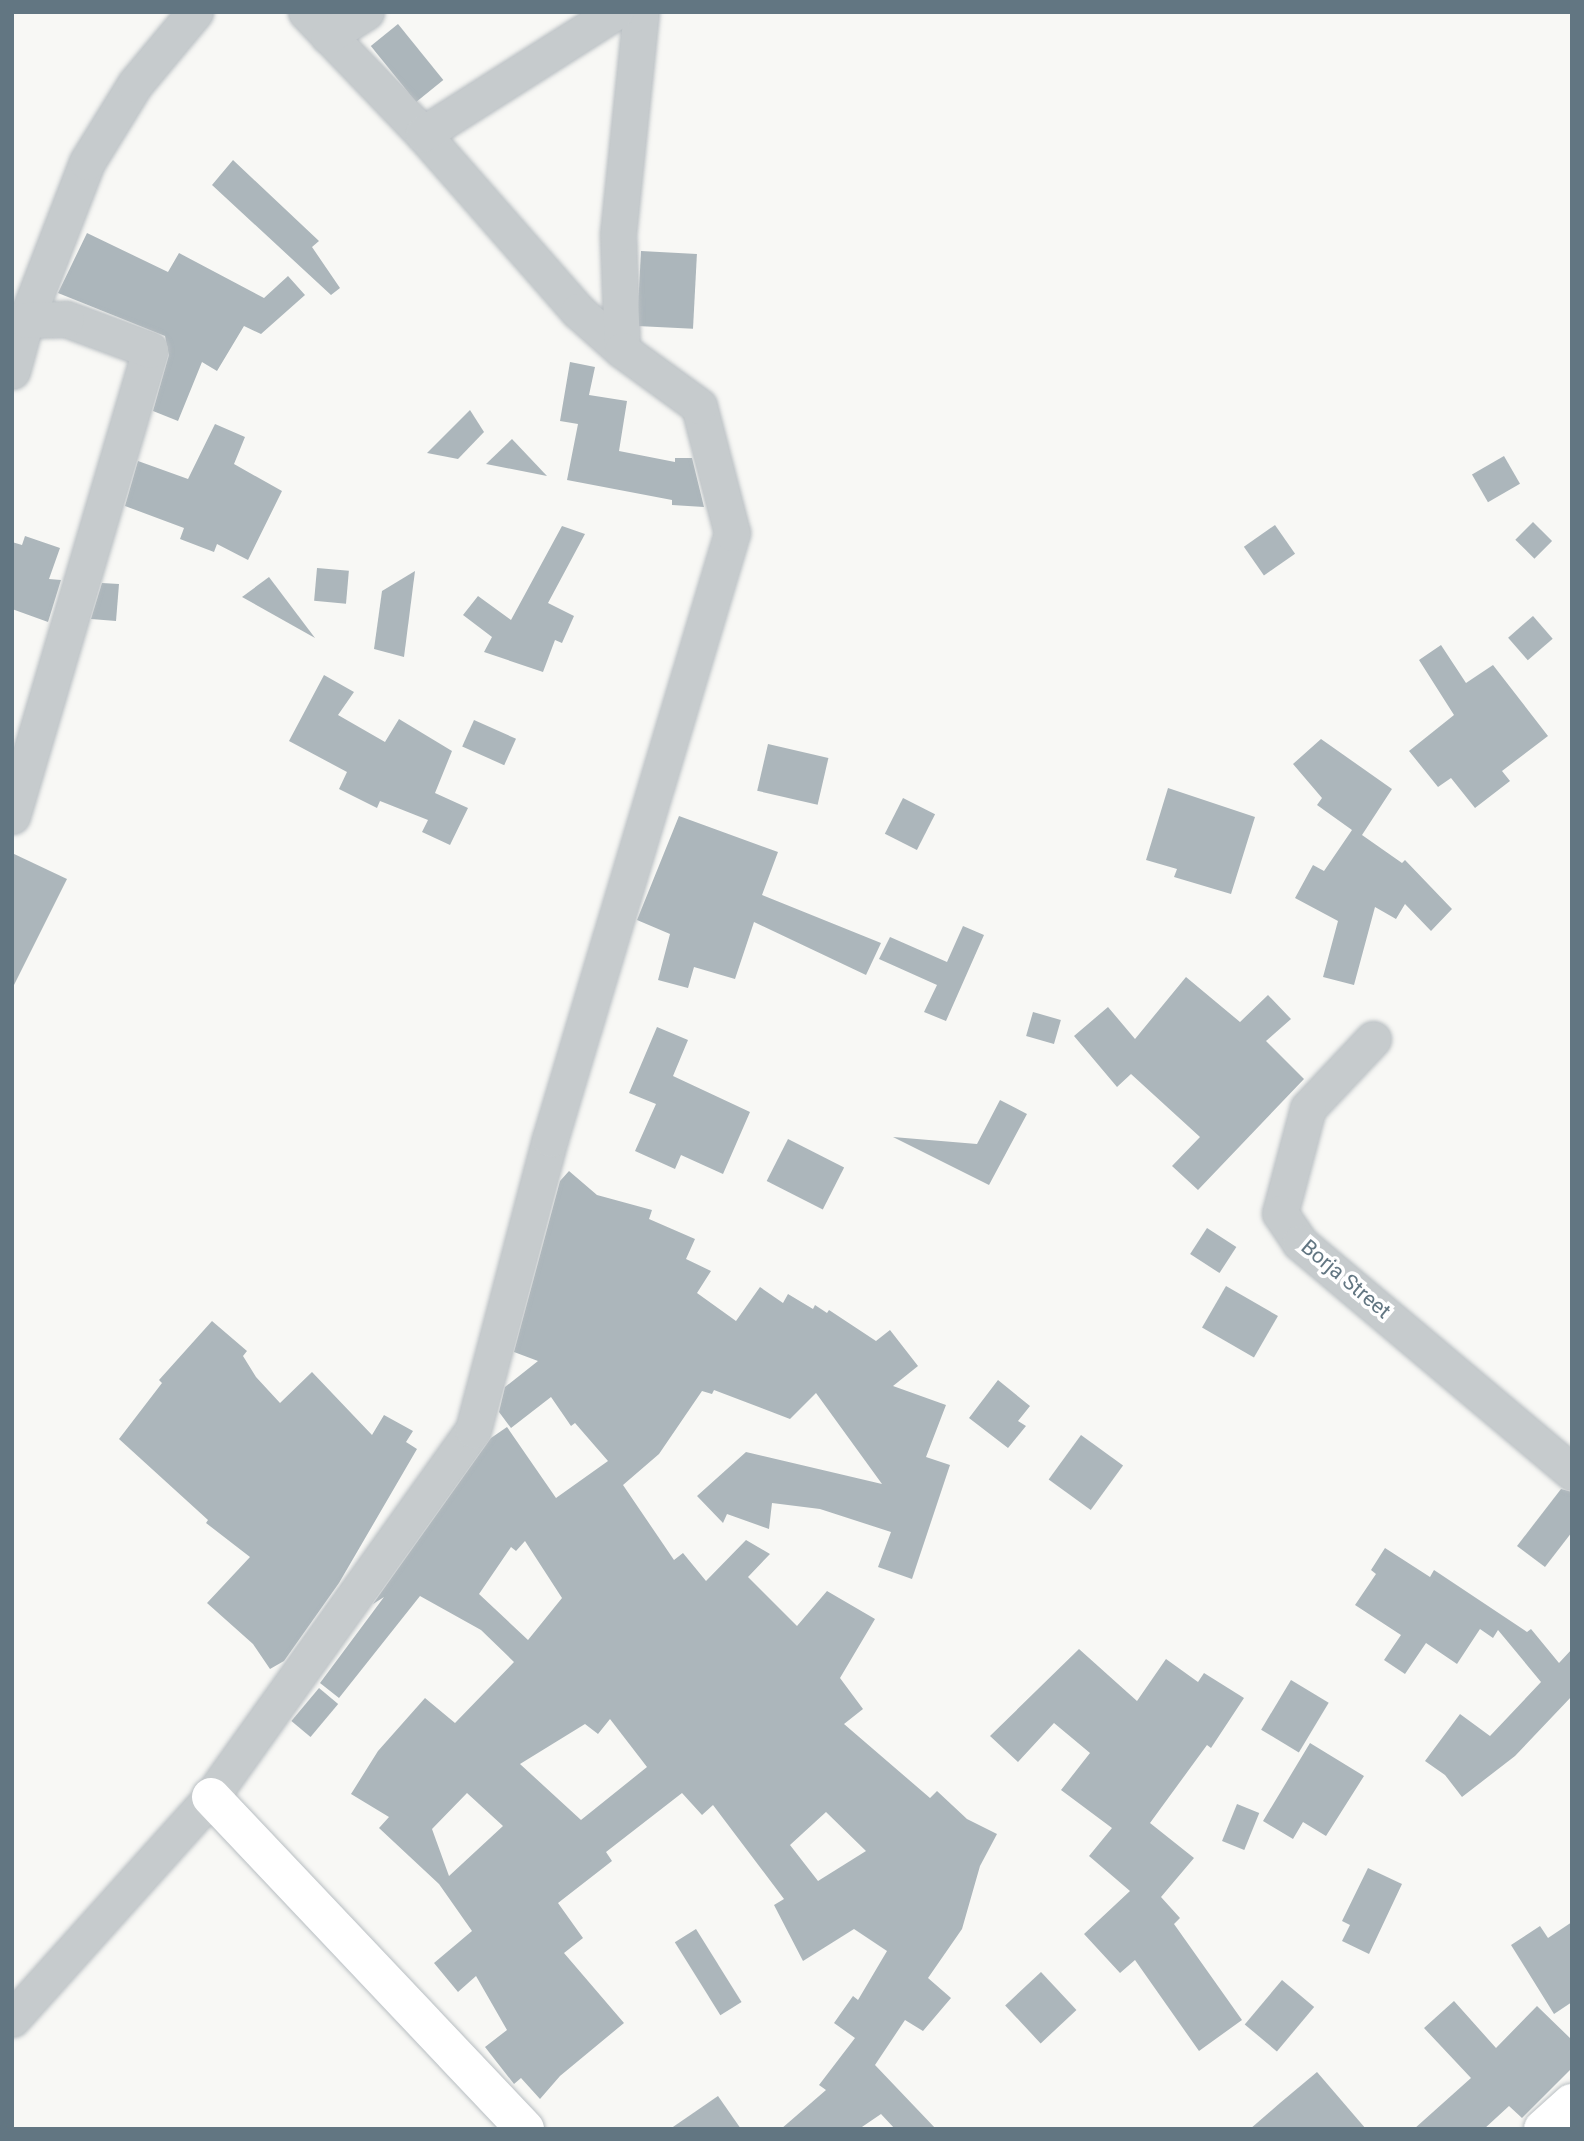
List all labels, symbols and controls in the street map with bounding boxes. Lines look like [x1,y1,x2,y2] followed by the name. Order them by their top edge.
[1296,1234,1396,1324] street label: Borja Street

